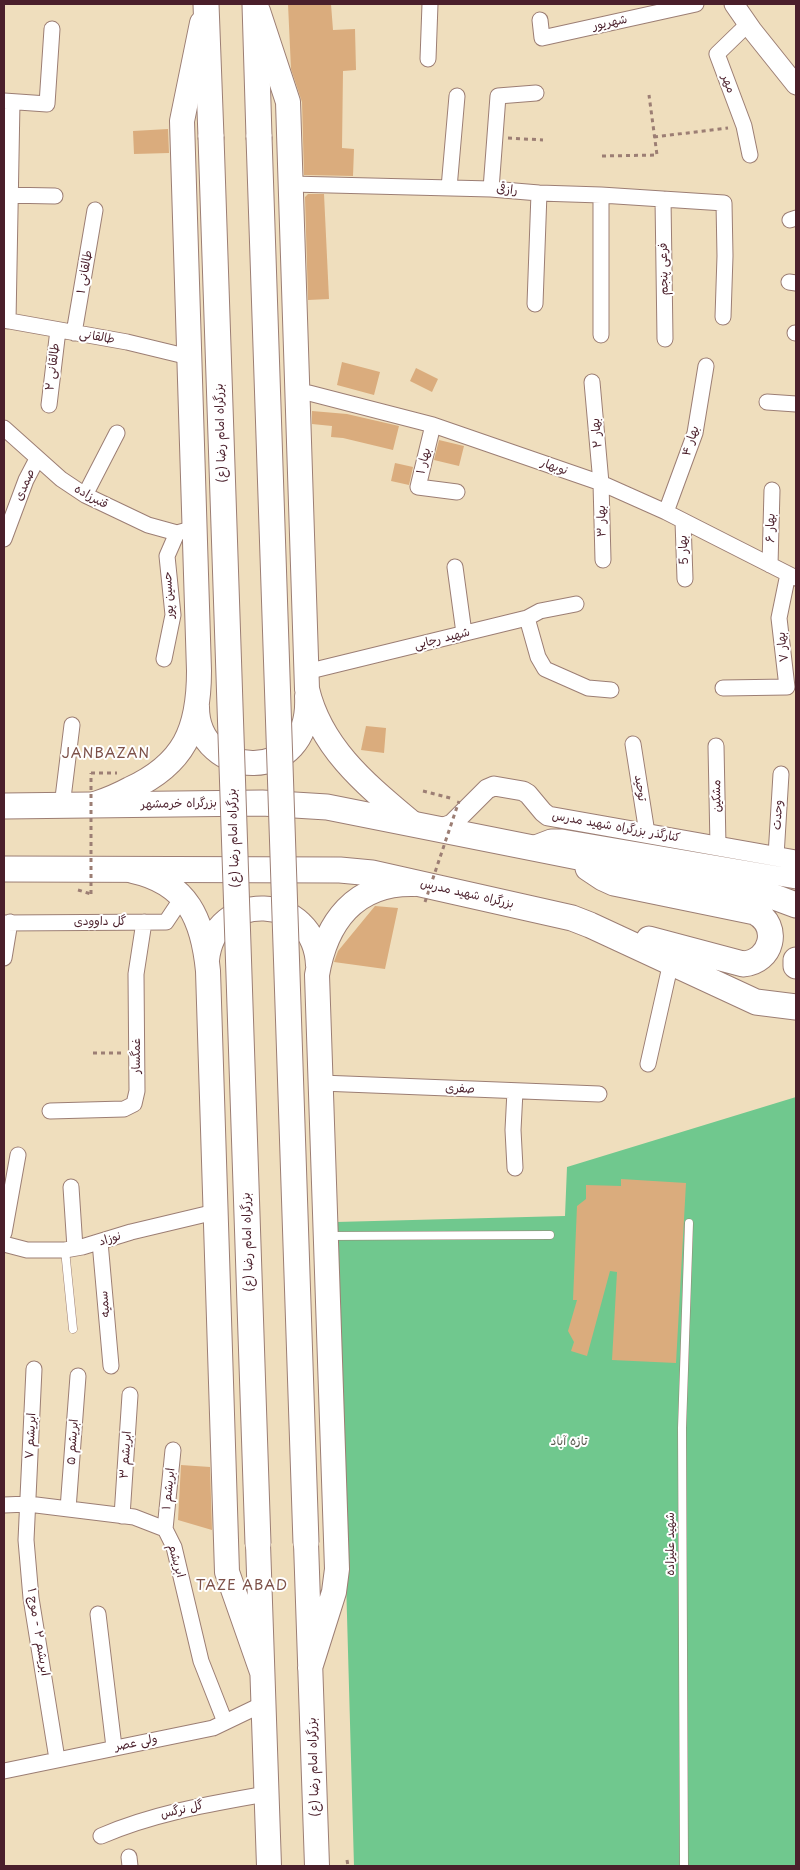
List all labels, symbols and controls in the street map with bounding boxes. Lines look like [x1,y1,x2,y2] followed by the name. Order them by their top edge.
[591,12,629,34] street label: شهریور
[718,73,738,95] street label: مهر
[496,182,518,198] street label: رازقی
[656,242,672,296] street label: فرعی پنجم
[74,249,96,295] street label: طالقانی ۱
[78,327,116,347] street label: طالقانی
[43,342,63,392] street label: طالقانی ۲
[212,383,230,483] street label: بزرگراه امام رضا (ع)
[589,417,605,449] street label: بهار ۲
[680,424,702,458] street label: بهار ۴
[414,446,434,476] street label: بهار ۱
[538,456,570,478] street label: نوبهار
[12,467,38,503] street label: صمدی
[72,482,110,512] street label: قنبرزاده
[595,505,609,537] street label: بهار ۳
[764,513,778,543] street label: بهار ۶
[676,535,692,565] street label: بهار 5
[161,571,177,619] street label: حسین پور
[413,625,471,653] street label: شهید رجایی
[774,631,792,663] street label: بهار ۷
[61,746,151,762] district label: JANBAZAN
[631,774,649,802] street label: توحید
[710,780,724,812] street label: مشکین
[225,788,243,888] street label: بزرگراه امام رضا (ع)
[141,796,217,812] street label: بزرگراه خرمشهر
[770,799,786,831] street label: وحدت
[551,809,681,845] street label: کنارگذر بزرگراه شهید مدرس
[419,876,515,912] street label: بزرگراه شهید مدرس
[74,915,126,929] street label: گل داوودی
[130,1038,144,1074] street label: غمگسار
[445,1081,475,1097] street label: صفری
[239,1192,257,1292] street label: بزرگراه امام رضا (ع)
[97,1229,123,1249] street label: نوزاد
[97,1290,113,1318] street label: سمیه
[23,1412,39,1460] street label: ابریشم ۷
[64,1418,82,1466] street label: ابریشم ۵
[117,1431,135,1479] street label: ابریشم ۳
[551,1435,587,1449] park label: تازه آباد
[160,1467,178,1511] street label: ابریشم ۱
[664,1512,678,1576] street label: شهید علیزاده
[164,1543,188,1579] street label: ابریشم
[194,1578,290,1594] district label: TAZE ABAD
[24,1587,52,1677] street label: ابریشم ۲ - موج ۱
[305,1717,323,1817] street label: بزرگراه امام رضا (ع)
[113,1732,159,1754] street label: ولی عصر
[159,1798,205,1822] street label: گل نرگس

